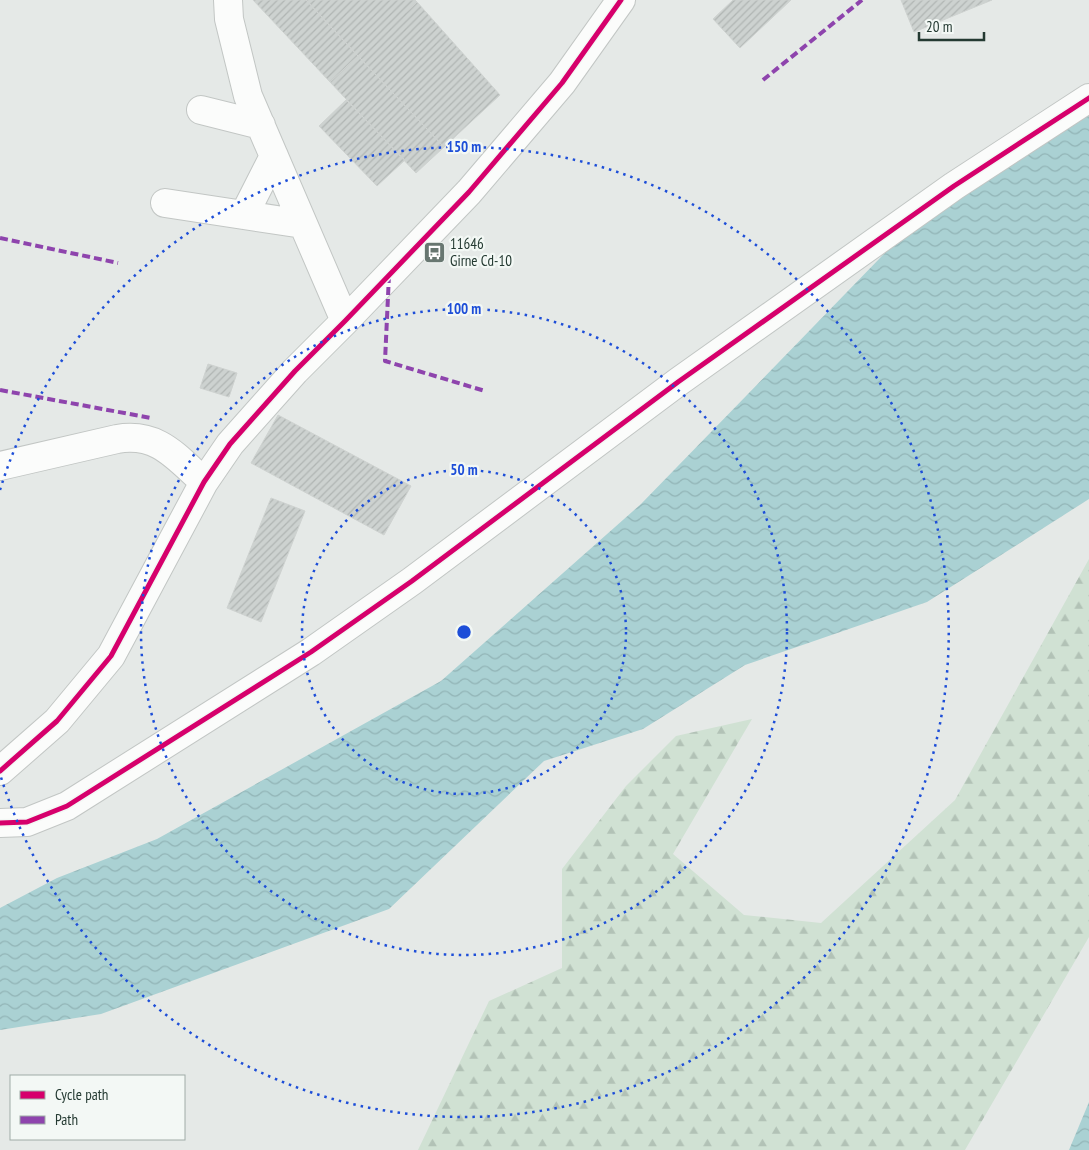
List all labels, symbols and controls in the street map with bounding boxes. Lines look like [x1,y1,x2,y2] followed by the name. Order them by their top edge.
[919,10,984,42] scale bar
[926,17,952,36] text: 20 m
[447,137,481,156] text: 150 m
[450,234,512,270] place label: 11646 Girne Cd-10
[422,241,446,265] bus stop icon: 11646 Girne Cd-10
[447,299,481,318] text: 100 m
[450,460,478,479] text: 50 m
[455,623,473,641] centre of rings
[10,1075,185,1140] legend
[55,1085,108,1104] text: Cycle path
[55,1110,78,1129] text: Path

